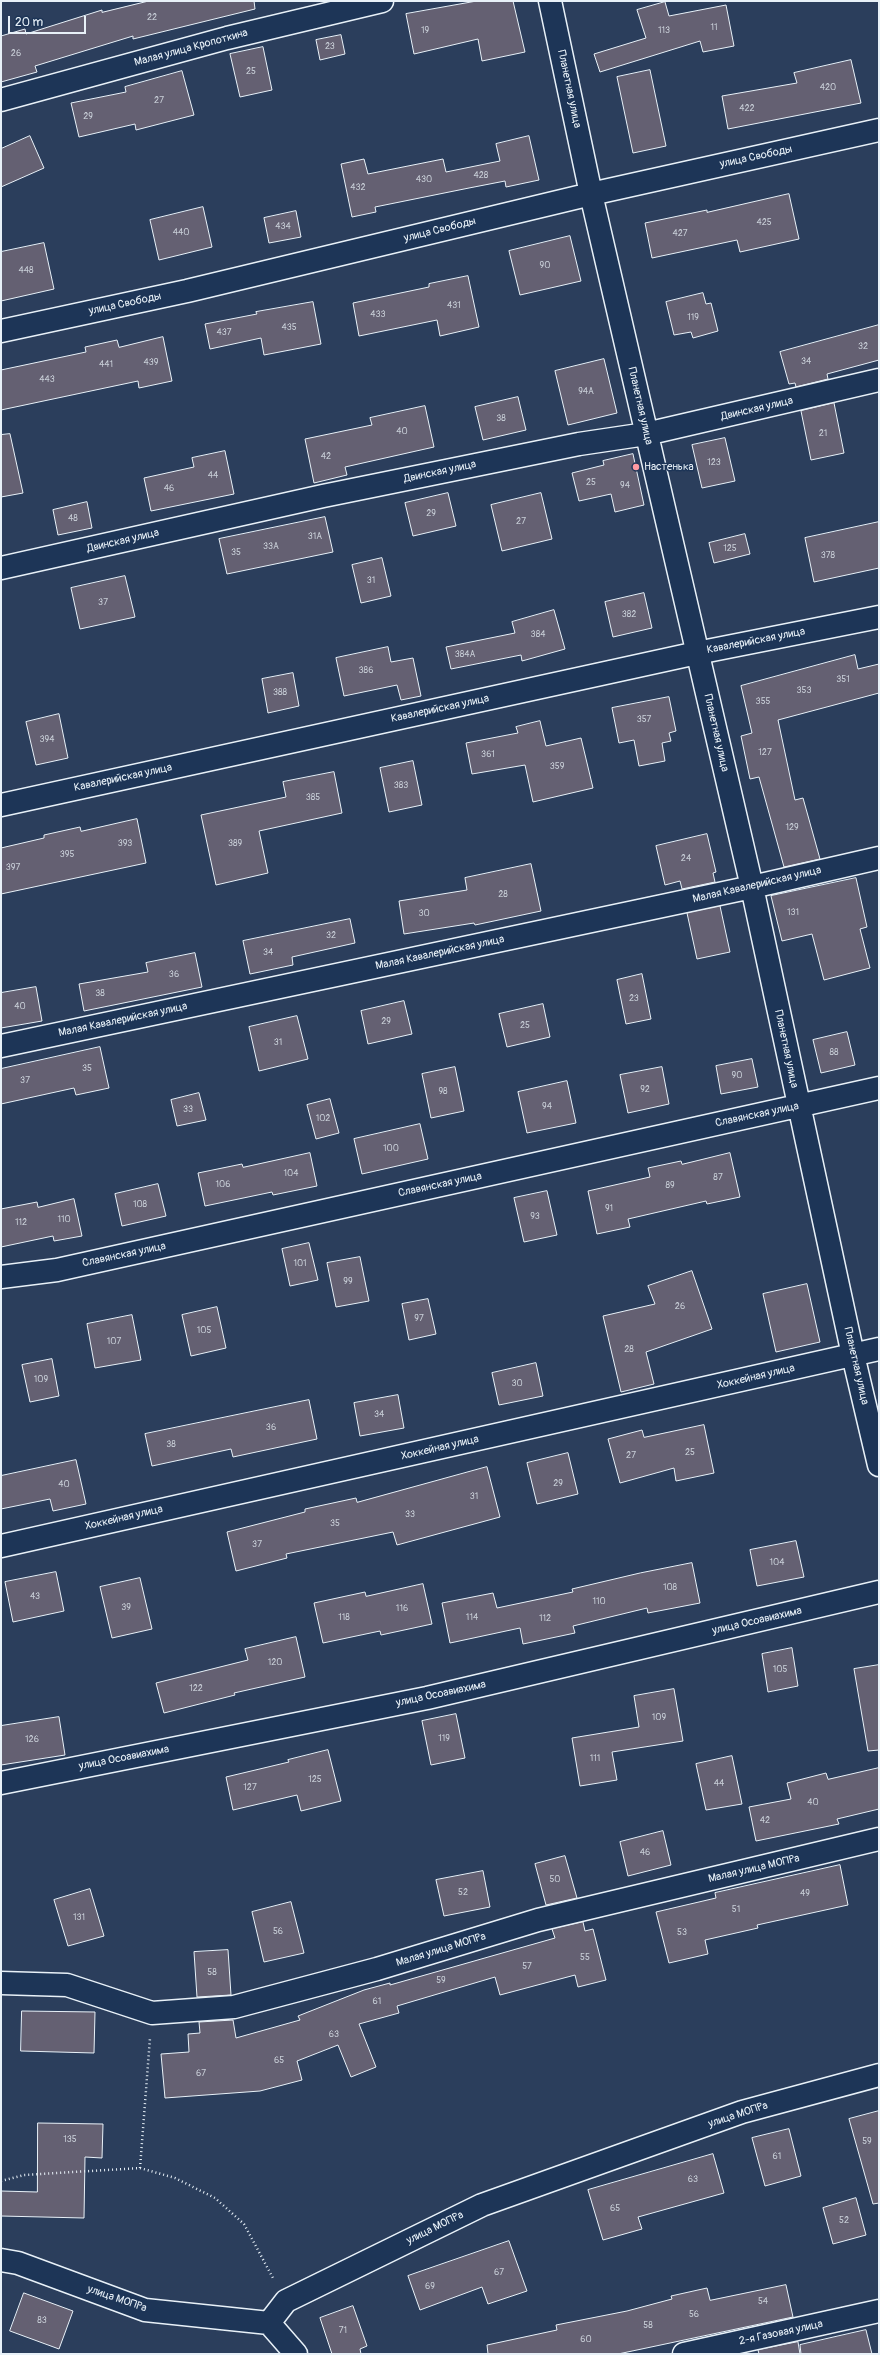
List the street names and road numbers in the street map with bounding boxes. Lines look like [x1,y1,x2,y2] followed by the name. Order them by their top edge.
[133,26,249,70] street label: Малая улица Кропоткина
[554,49,584,129] street label: Планетная улица
[719,143,793,171] street label: улица Свободы
[403,215,477,245] street label: улица Свободы
[88,290,162,318] street label: улица Свободы
[625,366,655,446] street label: Планетная улица
[720,394,794,424] street label: Двинская улица
[403,458,477,486] street label: Двинская улица
[86,526,160,556] street label: Двинская улица
[706,625,806,657] street label: Кавалерийская улица
[390,692,490,726] street label: Кавалерийская улица
[701,693,731,773] street label: Планетная улица
[73,761,173,795] street label: Кавалерийская улица
[692,864,822,906] street label: Малая Кавалерийская улица
[374,933,506,973] street label: Малая Кавалерийская улица
[57,1000,189,1040] street label: Малая Кавалерийская улица
[771,1009,801,1089] street label: Планетная улица
[714,1100,800,1130] street label: Славянская улица
[397,1170,483,1200] street label: Славянская улица
[81,1240,167,1270] street label: Славянская улица
[841,1326,871,1406] street label: Планетная улица
[716,1362,796,1392] street label: Хоккейная улица
[400,1433,480,1463] street label: Хоккейная улица
[84,1503,164,1533] street label: Хоккейная улица
[711,1604,803,1638] street label: улица Осоавиахима
[395,1678,487,1710] street label: улица Осоавиахима
[78,1743,170,1773] street label: улица Осоавиахима
[707,1852,801,1886] street label: Малая улица МОПРа
[394,1930,488,1970] street label: Малая улица МОПРа
[707,2099,769,2131] street label: улица МОПРа
[404,2209,466,2247] street label: улица МОПРа
[86,2283,148,2315] street label: улица МОПРа
[738,2318,824,2348] street label: 2-я Газовая улица

